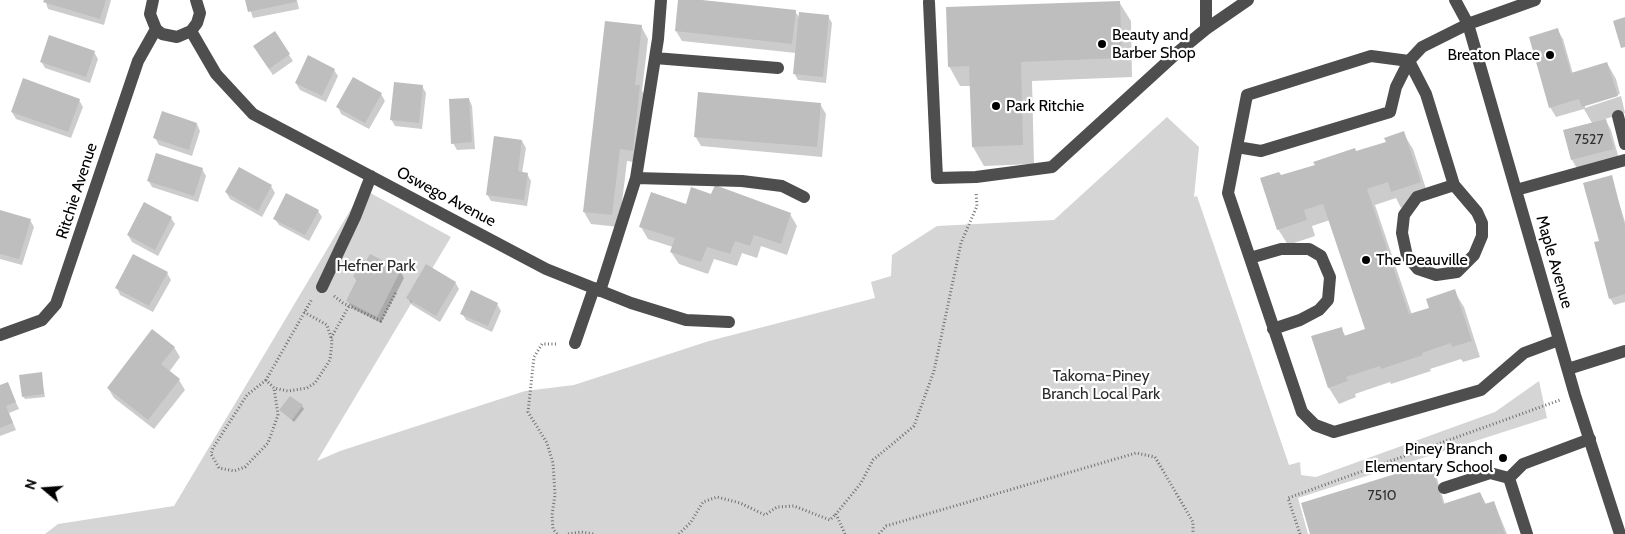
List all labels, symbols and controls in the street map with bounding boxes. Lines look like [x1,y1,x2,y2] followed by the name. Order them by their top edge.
[1112,25,1196,63] place label: Beauty and Barber Shop
[1096,38,1108,50] marker: Beauty and Barber Shop
[1447,45,1540,65] place label: Breaton Place
[1544,49,1556,61] marker: Breaton Place
[1006,96,1084,116] place label: Park Ritchie
[990,100,1002,112] marker: Park Ritchie
[1575,132,1603,148] house number: 7527
[52,140,102,242] street label: Ritchie Avenue
[393,163,499,231] street label: Oswego Avenue
[1532,213,1576,311] street label: Maple Avenue
[1376,250,1468,270] place label: The Deauville
[1360,254,1372,266] marker: The Deauville
[336,256,416,276] park label: Hefner Park
[1042,366,1160,404] park label: Takoma-Piney Branch Local Park
[1365,439,1493,477] place label: Piney Branch Elementary School
[1497,452,1509,464] marker: Piney Branch Elementary School
[20,464,70,514] north arrow
[21,477,41,492] text: N
[1368,488,1396,504] house number: 7510

